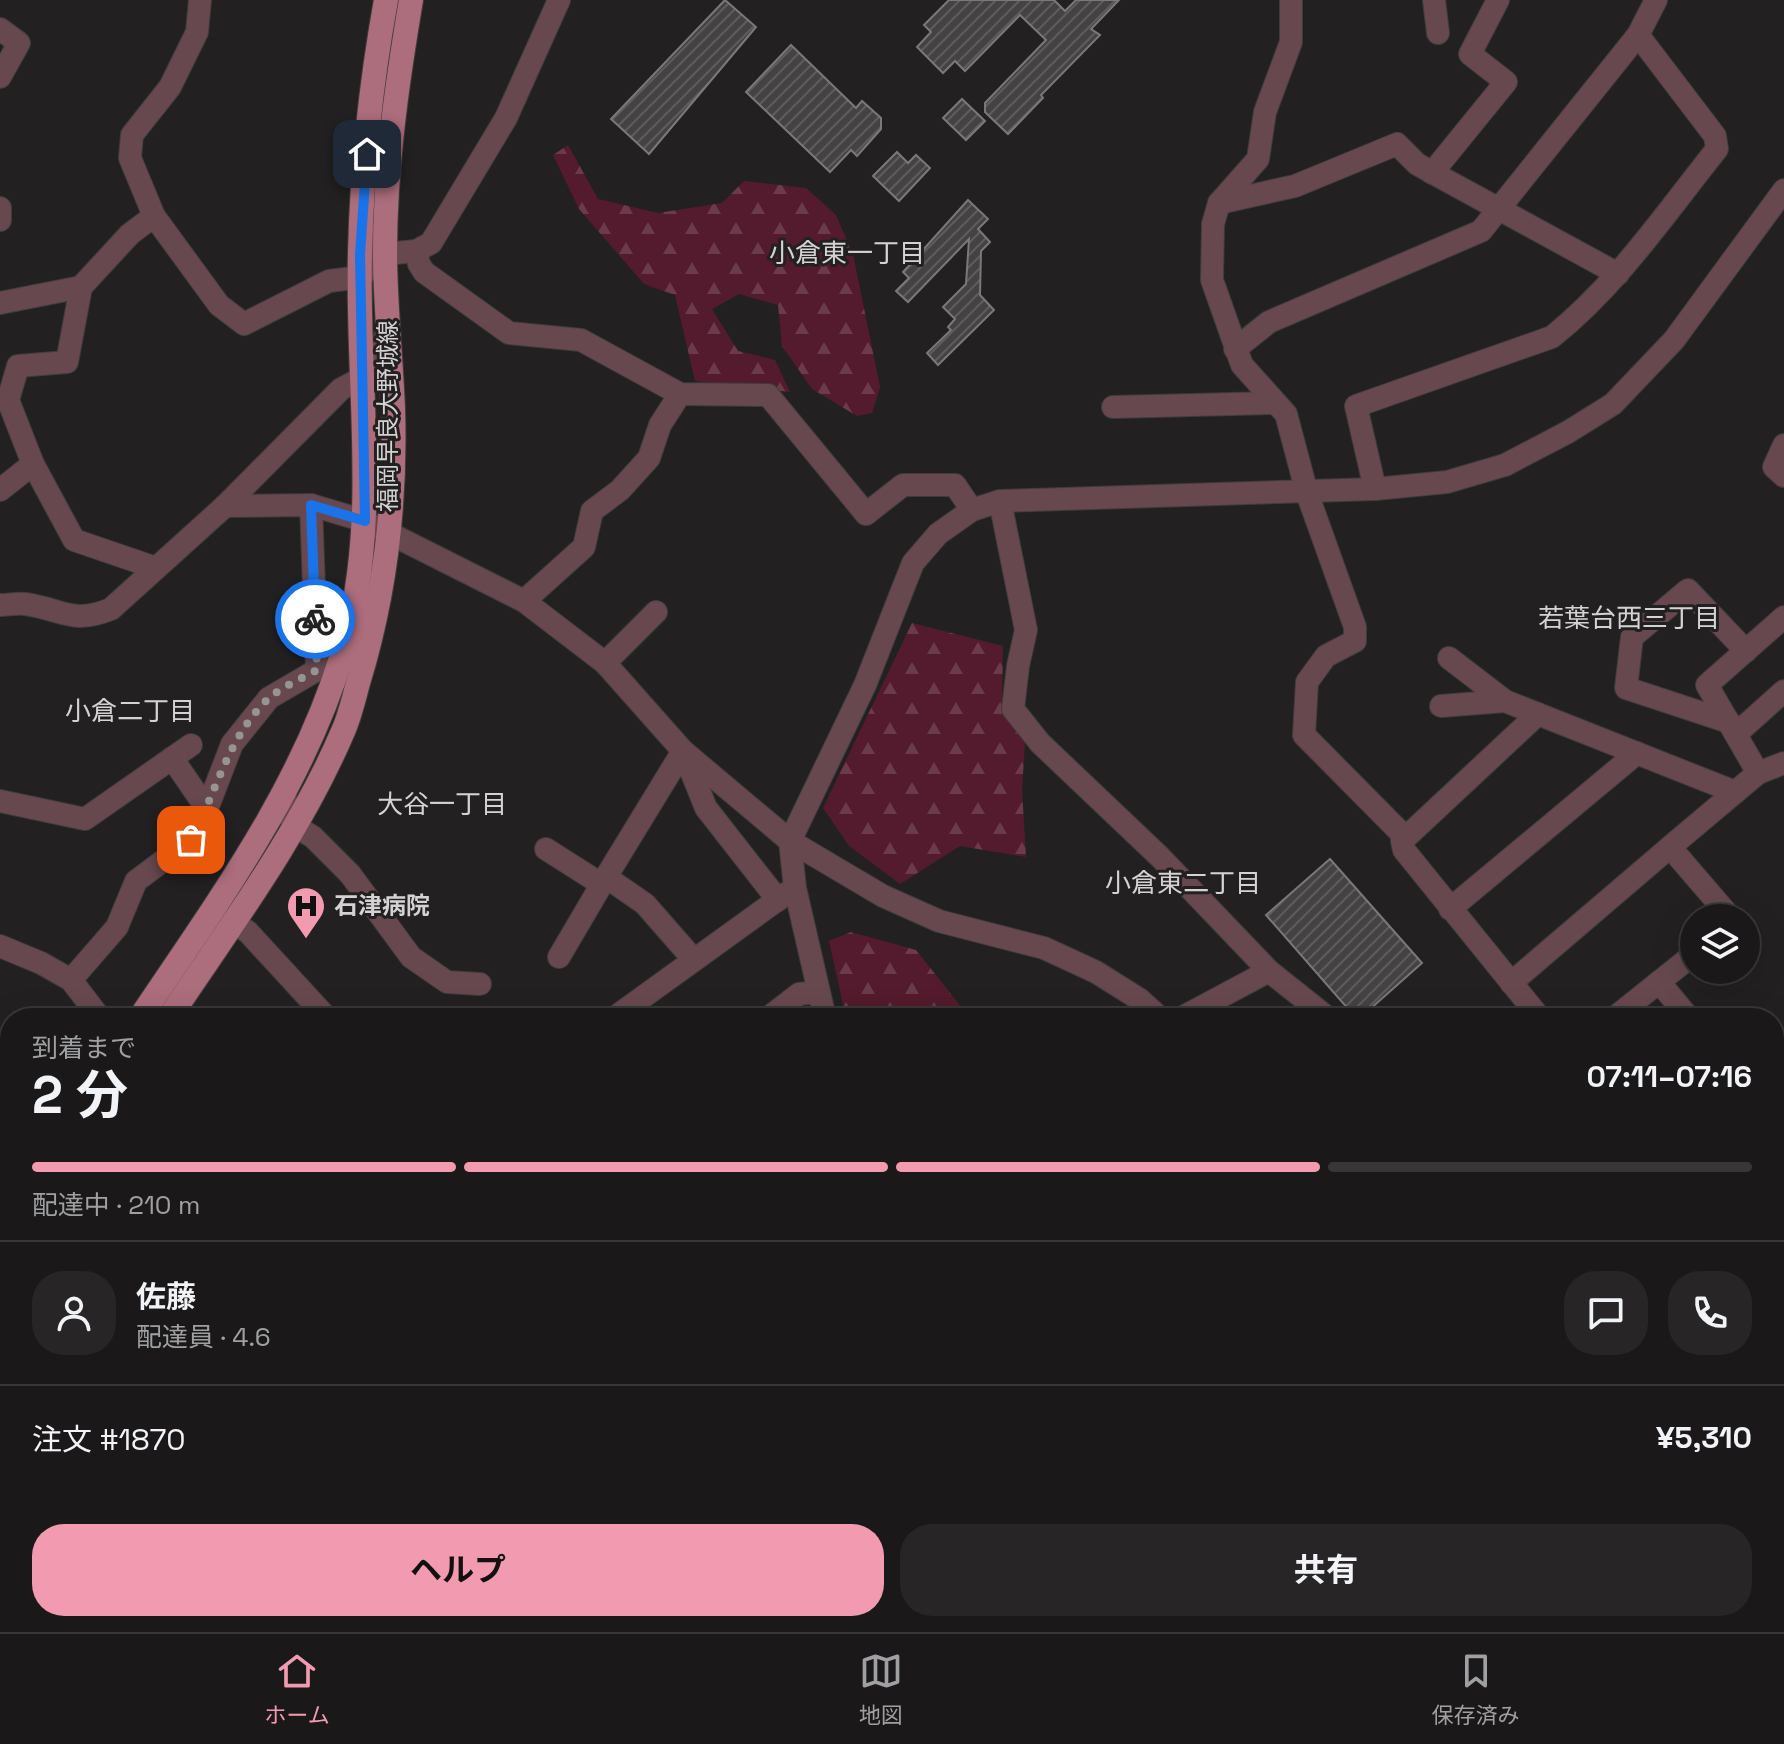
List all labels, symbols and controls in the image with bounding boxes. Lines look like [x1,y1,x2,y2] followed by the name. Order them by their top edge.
[333,120,401,188] pin
[345,132,389,176] icon: home
[769,236,925,270] district label: 小倉東一丁目
[372,320,403,512] street label: 福岡早良大野城線
[275,579,355,659] courier
[293,597,337,641] icon: bike
[1538,601,1720,635] district label: 若葉台西三丁目
[65,694,195,728] district label: 小倉二丁目
[377,787,507,821] district label: 大谷一丁目
[157,806,225,874] pin
[169,818,213,862] icon: bag
[1105,866,1261,900] district label: 小倉東二丁目
[285,885,327,940] hospital icon: 石津病院
[334,890,430,921] place label: 石津病院
[1680,904,1760,984] map controls
[1680,904,1760,984] button: layers
[32,1031,136,1065] text: 到着まで
[1586,1057,1752,1096] text: 07:11–07:16
[32,1062,128,1128] text: 2 分
[32,1188,200,1222] text: 配達中 · 210 m
[32,1271,116,1355] button: person
[1564,1271,1648,1355] button: chat
[1668,1271,1752,1355] button: phone
[136,1277,196,1316] text: 佐藤
[136,1320,271,1354] text: 配達員 · 4.6
[1656,1418,1752,1457] text: ¥5,310
[32,1420,185,1459] text: 注文 #1870
[32,1524,884,1616] button: ヘルプ
[900,1524,1752,1616] button: 共有
[264,1649,330,1729] tab: ホーム
[859,1649,903,1729] tab: 地図
[1432,1649,1520,1729] tab: 保存済み

